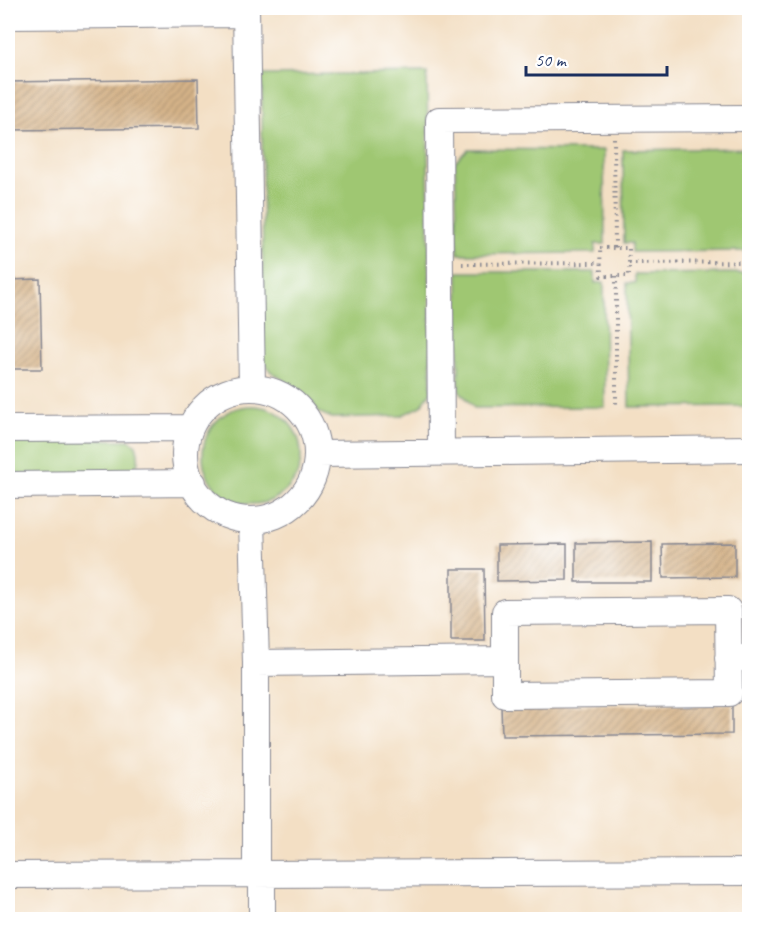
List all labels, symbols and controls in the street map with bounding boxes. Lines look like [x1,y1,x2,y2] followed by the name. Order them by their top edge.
[526,39,667,77] scale bar
[535,49,568,71] text: 50 m

